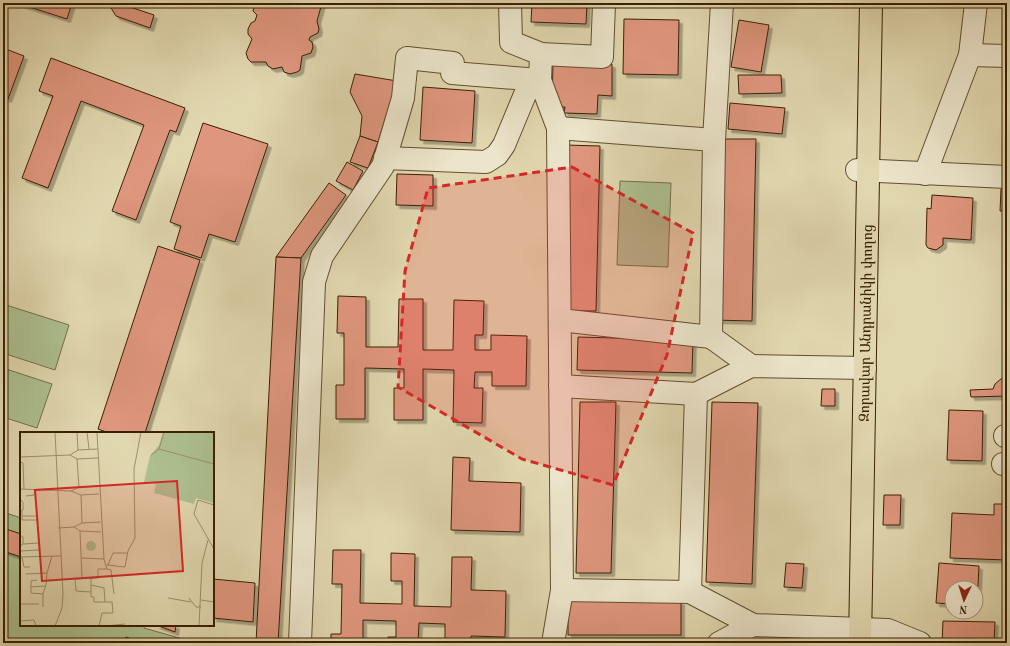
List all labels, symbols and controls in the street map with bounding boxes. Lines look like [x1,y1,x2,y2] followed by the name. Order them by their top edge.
[858,224,876,422] street label: Զորավար Անդրանիկի փողոց
[20,432,214,626] inset map
[944,580,984,620] north arrow
[958,603,968,614] text: N

